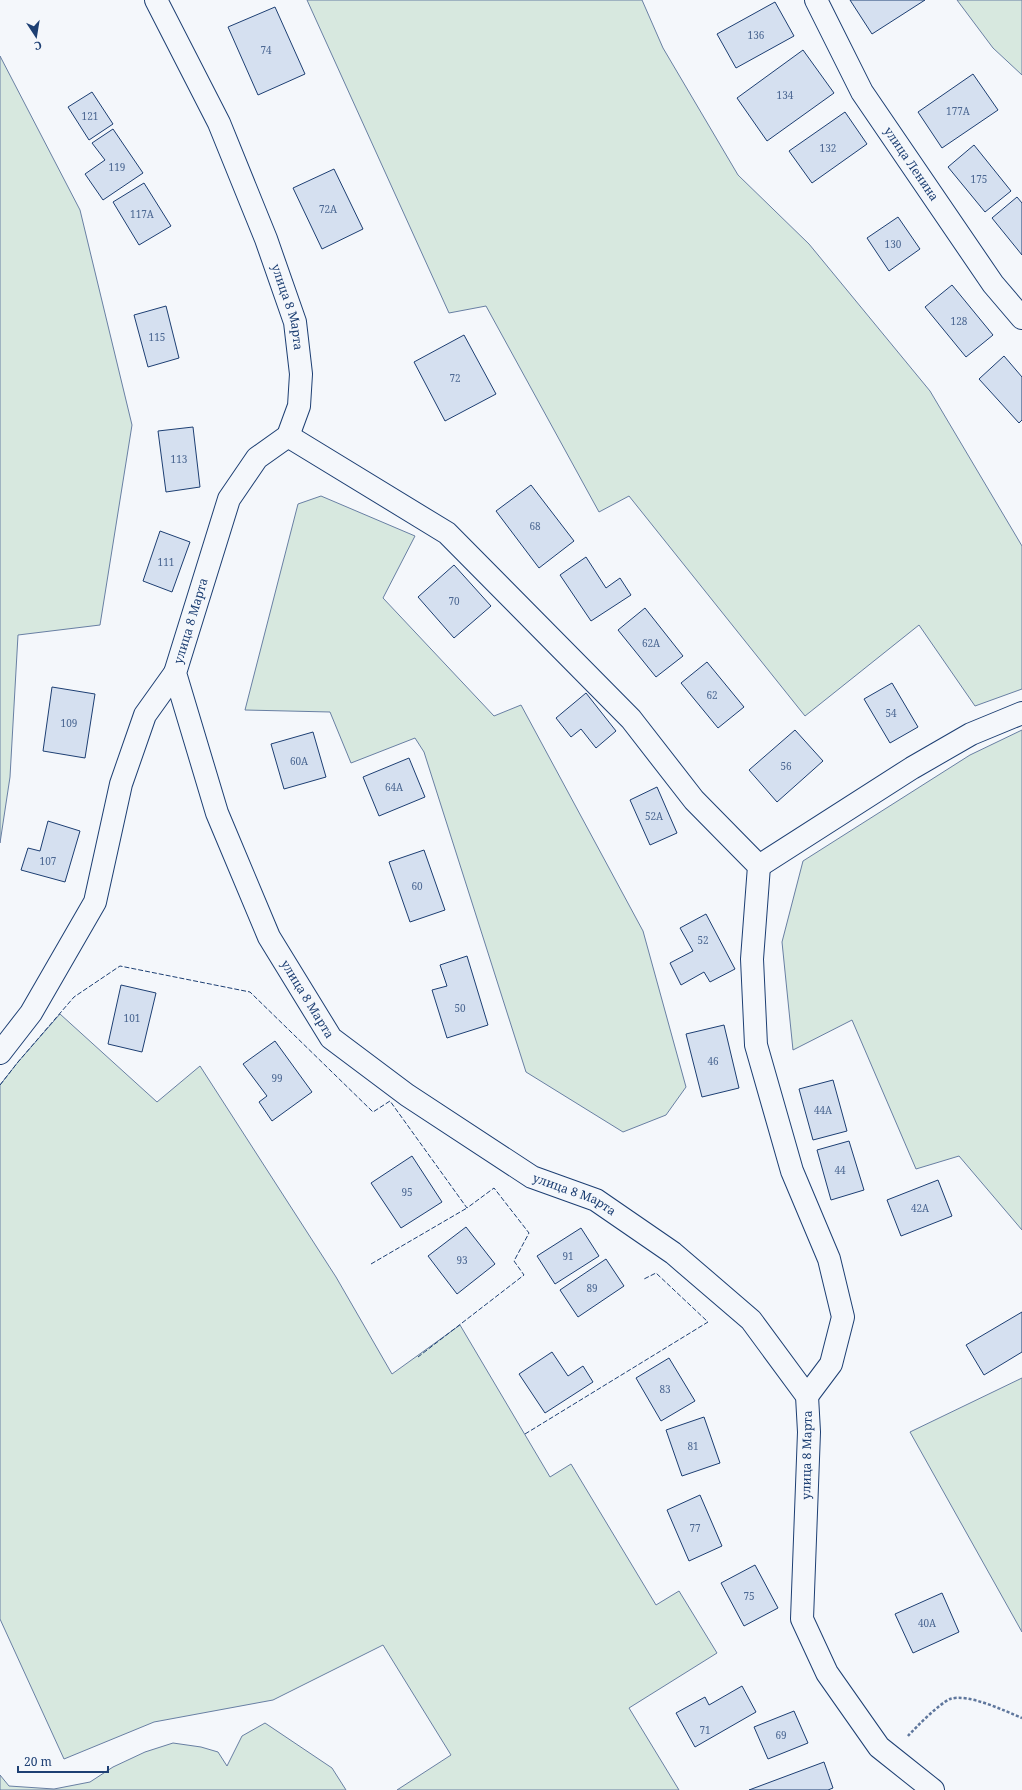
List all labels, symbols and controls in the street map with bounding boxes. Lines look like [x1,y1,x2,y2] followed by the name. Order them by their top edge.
[16,16,56,56] north arrow
[748,28,765,42] house number: 136
[33,38,43,54] text: С
[260,43,272,57] house number: 74
[777,88,794,102] house number: 134
[946,104,971,118] house number: 177А
[82,109,98,123] house number: 121
[880,123,943,204] street label: улица Ленина
[820,141,836,155] house number: 132
[109,160,125,174] house number: 119
[971,172,987,186] house number: 175
[319,202,338,216] house number: 72А
[130,207,155,221] house number: 117А
[885,237,902,251] house number: 130
[267,262,307,351] street label: улица 8 Марта
[951,314,968,328] house number: 128
[149,330,165,344] house number: 115
[449,371,461,385] house number: 72
[171,452,188,466] house number: 113
[529,519,541,533] house number: 68
[158,555,174,569] house number: 111
[169,576,212,666] street label: улица 8 Марта
[448,594,460,608] house number: 70
[642,636,661,650] house number: 62А
[706,688,718,702] house number: 62
[885,706,897,720] house number: 54
[61,716,77,730] house number: 109
[290,754,309,768] house number: 60А
[780,759,792,773] house number: 56
[385,780,404,794] house number: 64А
[645,809,664,823] house number: 52А
[40,854,57,868] house number: 107
[411,879,423,893] house number: 60
[697,933,709,947] house number: 52
[277,956,338,1041] street label: улица 8 Марта
[454,1001,466,1015] house number: 50
[124,1011,140,1025] house number: 101
[707,1054,719,1068] house number: 46
[271,1071,283,1085] house number: 99
[814,1103,833,1117] house number: 44А
[834,1163,846,1177] house number: 44
[530,1169,620,1219] street label: улица 8 Марта
[401,1185,413,1199] house number: 95
[911,1201,930,1215] house number: 42А
[562,1249,574,1263] house number: 91
[456,1253,468,1267] house number: 93
[586,1281,598,1295] house number: 89
[659,1382,671,1396] house number: 83
[797,1410,816,1500] street label: улица 8 Марта
[687,1439,699,1453] house number: 81
[689,1521,701,1535] house number: 77
[743,1589,755,1603] house number: 75
[918,1616,937,1630] house number: 40А
[699,1723,711,1737] house number: 71
[775,1728,787,1742] house number: 69
[18,1748,108,1774] scale bar
[24,1753,52,1770] text: 20 m

